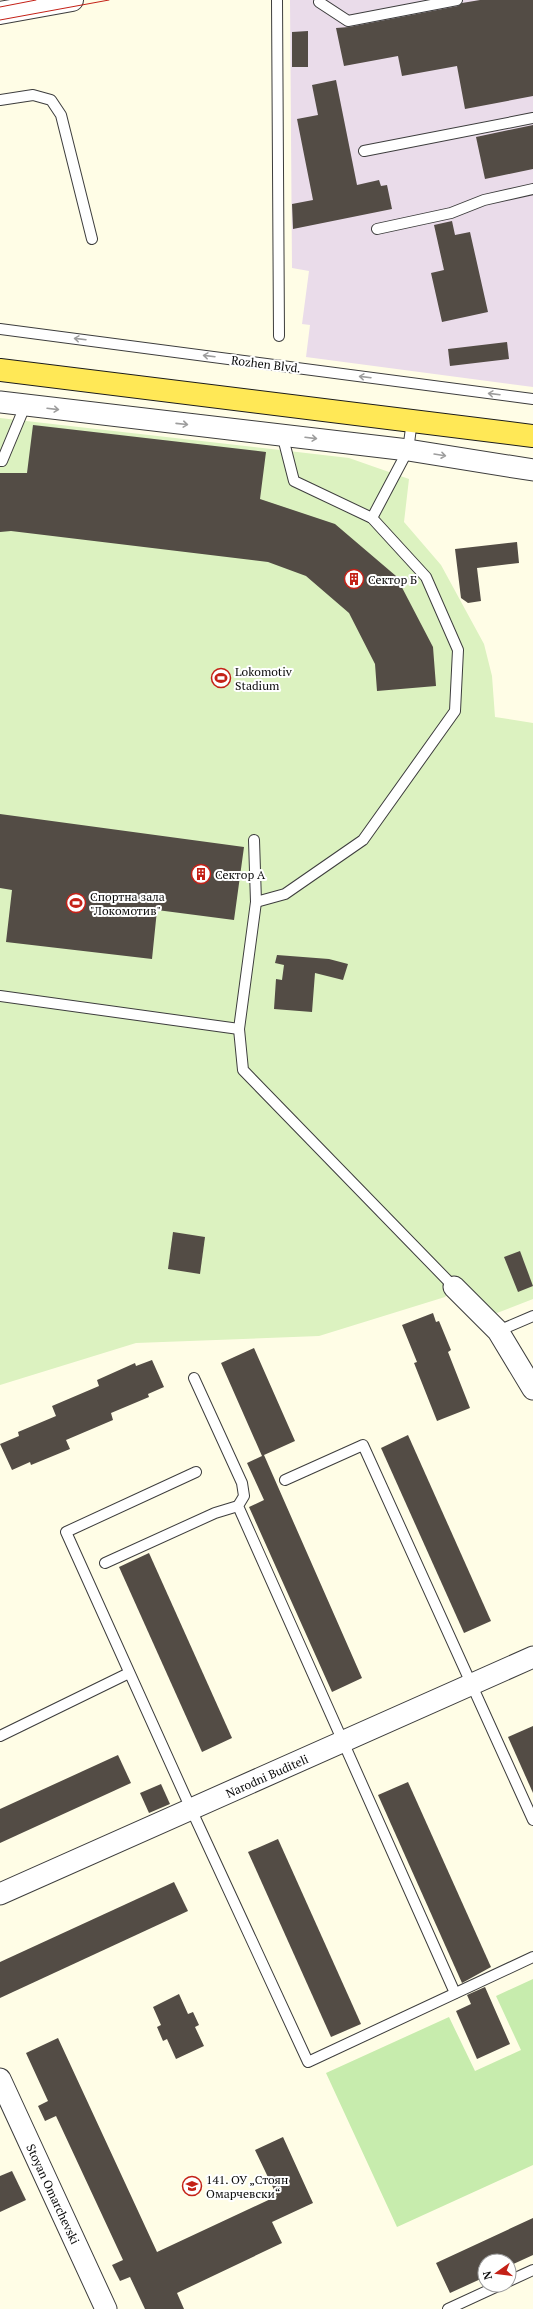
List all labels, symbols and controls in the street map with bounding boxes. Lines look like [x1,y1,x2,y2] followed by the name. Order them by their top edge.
[74,335,87,343] one-way arrow
[203,352,216,360] one-way arrow
[230,352,302,376] street label: Rozhen Blvd.
[359,373,372,381] one-way arrow
[488,390,501,398] one-way arrow
[46,406,59,413] one-way arrow
[175,421,188,428] one-way arrow
[304,434,317,442] one-way arrow
[433,451,446,459] one-way arrow
[343,568,365,590] building icon: Сектор Б
[368,572,417,587] place label: Сектор Б
[235,664,293,693] place label: Lokomotiv Stadium
[210,667,232,689] sports icon: Lokomotiv Stadium
[190,863,212,885] building icon: Сектор А
[215,867,266,882] place label: Сектор А
[90,889,165,918] place label: Спортна зала "Локомотив"
[65,892,87,914] sports icon: Спортна зала "Локомотив"
[223,1751,311,1801] street label: Narodni Buditeli
[23,2141,83,2247] street label: Stoyan Omarchevski
[206,2172,288,2201] place label: 141. ОУ „Стоян Омарчевски“
[181,2175,203,2197] school or university icon: 141. ОУ „Стоян Омарчевски“
[477,2253,517,2293] north arrow
[479,2269,495,2281] text: N

